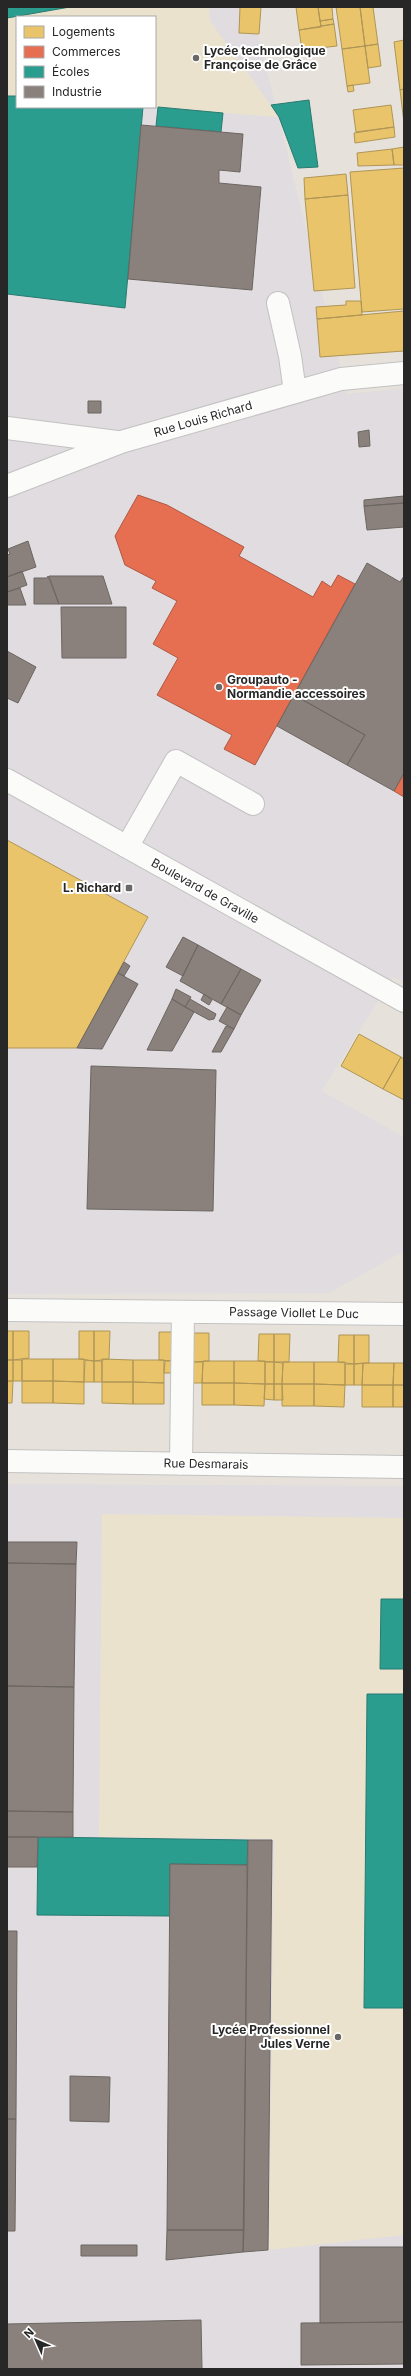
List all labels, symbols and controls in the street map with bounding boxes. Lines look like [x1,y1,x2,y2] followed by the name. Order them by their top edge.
[16,16,156,108] legend
[52,24,115,39] text: Logements
[204,43,326,72] place label: Lycée technologique Françoise de Grâce
[52,44,120,59] text: Commerces
[191,53,201,63] marker: Lycée technologique Françoise de Grâce
[52,64,90,79] text: Écoles
[52,84,102,99] text: Industrie
[152,397,254,440] street label: Rue Louis Richard
[227,672,366,701] place label: Groupauto - Normandie accessoires
[214,682,224,692] marker: Groupauto - Normandie accessoires
[149,855,262,926] street label: Boulevard de Graville
[63,880,121,895] place label: L. Richard
[124,883,134,893] marker: L. Richard
[229,1304,359,1321] street label: Passage Viollet Le Duc
[163,1455,249,1472] street label: Rue Desmarais
[212,2022,330,2051] place label: Lycée Professionnel Jules Verne
[333,2032,343,2042] marker: Lycée Professionnel Jules Verne
[16,2320,56,2360] north arrow
[21,2325,37,2341] text: N

